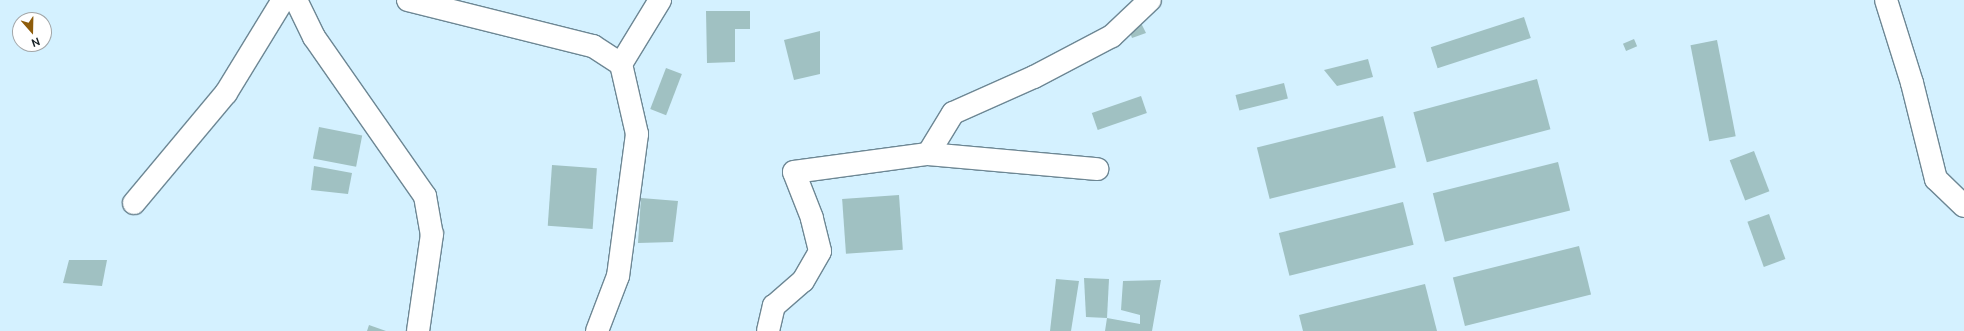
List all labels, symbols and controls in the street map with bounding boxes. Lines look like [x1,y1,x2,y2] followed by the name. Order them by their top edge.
[12,12,52,52] north arrow
[30,35,42,49] text: N

